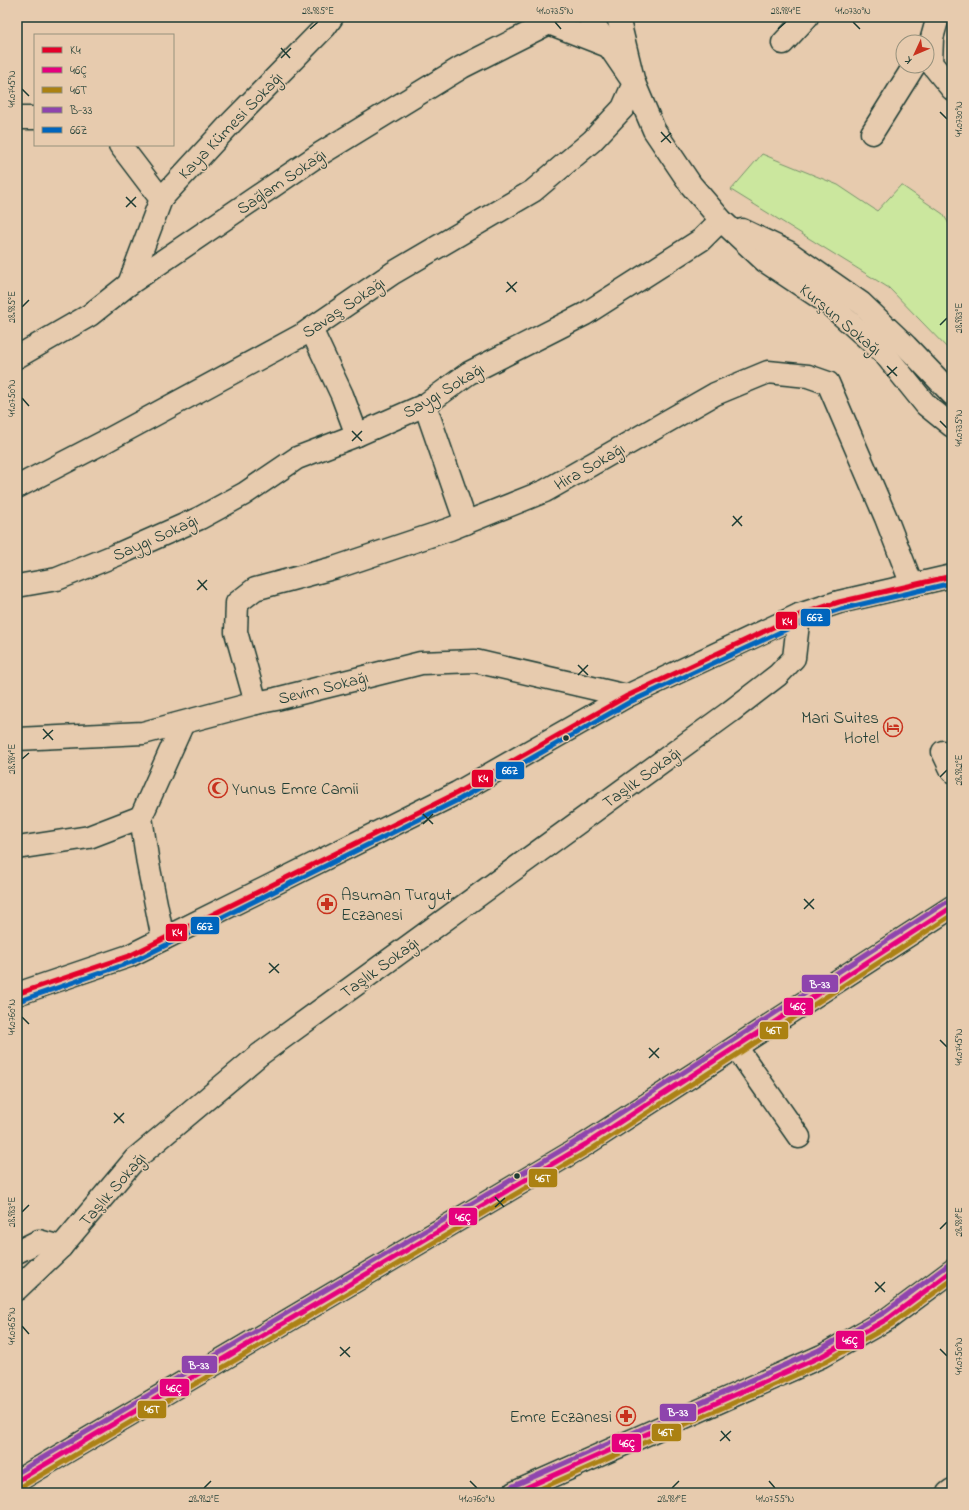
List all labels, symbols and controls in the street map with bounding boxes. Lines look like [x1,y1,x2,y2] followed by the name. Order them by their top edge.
[302,4,334,19] text: 28.985°E
[536,4,574,19] text: 41.0735°N
[771,4,801,19] text: 28.984°E
[835,4,871,19] text: 41.0730°N
[34,34,174,146] legend
[895,34,935,74] north arrow
[70,42,81,60] text: K4
[900,52,916,68] text: K
[70,62,87,80] text: 46Ç
[173,66,291,187] street label: Kaya Kümesi Sokağı
[5,70,20,108] text: 41.0745°N
[70,82,87,100] text: 46T
[952,101,967,137] text: 41.0730°N
[69,102,93,120] text: B-33
[70,122,88,140] text: 66Z
[232,143,333,223] street label: Sağlam Sokağı
[297,271,391,347] street label: Savaş Sokağı
[792,278,887,364] street label: Kurşun Sokağı
[5,291,20,323] text: 28.985°E
[952,303,967,333] text: 28.983°E
[398,357,490,427] street label: Saygı Sokağı
[5,379,20,417] text: 41.0750°N
[952,409,967,447] text: 41.0735°N
[550,437,631,499] street label: Hira Sokağı
[109,508,203,570] street label: Saygı Sokağı
[800,608,831,627] line badge: 66Z
[806,610,823,626] text: 66Z
[775,611,798,630] line badge: K4
[782,614,792,630] text: K4
[276,665,372,714] street label: Sevim Sokağı
[801,706,879,751] place label: Mari Suites Hotel
[882,716,904,738] hotel icon: Mari Suites Hotel
[561,733,571,743] unlabelled marker
[597,741,688,817] street label: Taşlık Sokağı
[5,744,20,774] text: 28.984°E
[952,754,967,786] text: 28.982°E
[495,761,525,780] line badge: 66Z
[501,763,518,779] text: 66Z
[471,769,494,788] line badge: K4
[478,771,488,787] text: K4
[207,777,229,799] mosque icon: Yunus Emre Camii
[232,777,359,802] place label: Yunus Emre Camii
[341,883,452,928] place label: Asuman Turgut Eczanesi
[316,893,338,915] pharmacy icon: Asuman Turgut Eczanesi
[190,916,220,935] line badge: 66Z
[196,919,213,935] text: 66Z
[165,923,188,942] line badge: K4
[172,925,182,941] text: K4
[335,931,426,1007] street label: Taşlık Sokağı
[801,974,839,993] line badge: B-33
[809,977,831,993] text: B-33
[783,997,814,1016] line badge: 46Ç
[5,999,20,1035] text: 41.0760°N
[789,999,806,1015] text: 46Ç
[759,1021,789,1040] line badge: 46T
[765,1023,783,1039] text: 46T
[952,1028,967,1066] text: 41.0745°N
[74,1147,154,1234] street label: Taşlık Sokağı
[528,1168,558,1188] line badge: 46T
[512,1171,522,1181] unlabelled marker
[534,1171,552,1187] text: 46T
[5,1197,20,1227] text: 28.983°E
[448,1207,478,1226] line badge: 46Ç
[952,1207,967,1237] text: 28.981°E
[454,1210,471,1226] text: 46Ç
[5,1307,20,1345] text: 41.0765°N
[835,1330,865,1350] line badge: 46Ç
[841,1333,858,1349] text: 46Ç
[952,1337,967,1375] text: 41.0750°N
[181,1355,218,1374] line badge: B-33
[188,1358,210,1374] text: B-33
[159,1378,190,1397] line badge: 46Ç
[165,1381,182,1397] text: 46Ç
[137,1400,167,1419] line badge: 46T
[143,1402,161,1418] text: 46T
[659,1403,697,1422] line badge: B-33
[510,1405,612,1430] place label: Emre Eczanesi
[615,1405,637,1427] pharmacy icon: Emre Eczanesi
[667,1405,689,1421] text: B-33
[651,1423,682,1442] line badge: 46T
[657,1425,675,1441] text: 46T
[611,1433,642,1453] line badge: 46Ç
[618,1436,635,1452] text: 46Ç
[188,1492,220,1507] text: 28.982°E
[459,1492,495,1507] text: 41.0760°N
[657,1492,687,1507] text: 28.981°E
[756,1492,795,1507] text: 41.0755°N

